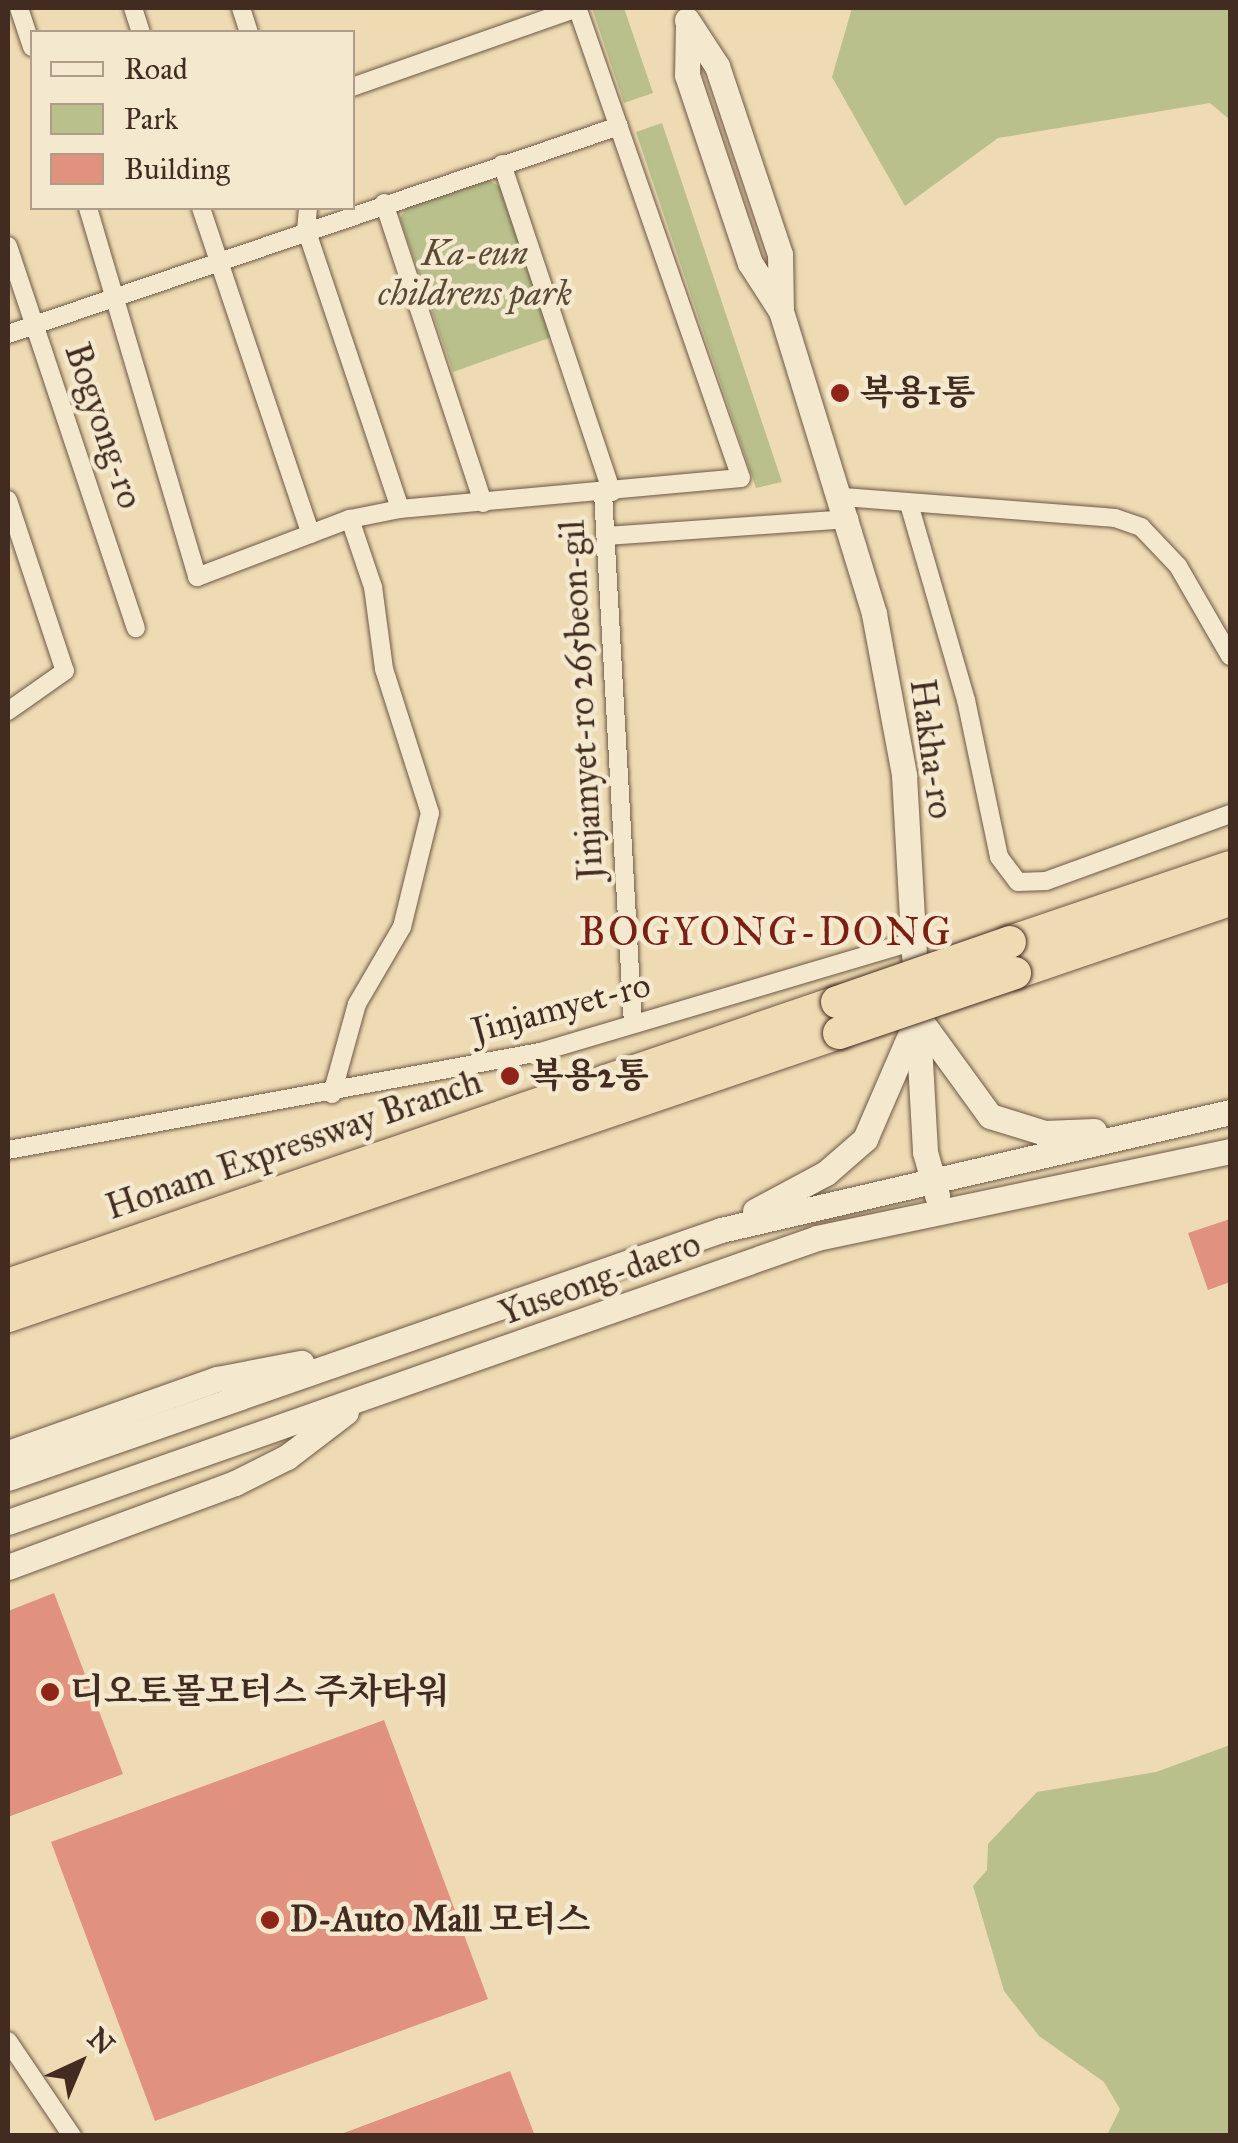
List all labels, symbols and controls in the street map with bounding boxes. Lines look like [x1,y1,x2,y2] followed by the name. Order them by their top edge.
[30,30,355,210] legend
[124,51,188,87] text: Road
[124,101,178,137] text: Park
[124,151,230,187] text: Building
[378,233,572,315] park label: Ka-eun childrens park
[55,338,151,514] street label: Bogyong-ro
[860,372,975,414] place label: 복용1통
[829,382,851,404] marker: 복용1통
[552,519,612,881] street label: Jinjamyet-ro 265beon-gil
[900,676,962,822] street label: Hakha-ro
[579,908,953,956] district label: BOGYONG-DONG
[467,964,655,1052] street label: Jinjamyet-ro
[530,1055,649,1097] place label: 복용2통
[101,1061,487,1229] street label: Honam Expressway Branch
[499,1065,521,1087] marker: 복용2통
[494,1223,706,1335] street label: Yuseong-daero
[70,1671,449,1713] place label: 디오토몰모터스 주차타워
[39,1681,61,1703] marker: 디오토몰모터스 주차타워
[290,1899,590,1941] place label: D-Auto Mall 모터스
[259,1909,281,1931] marker: D-Auto Mall 모터스
[30,2013,130,2113] north arrow
[80,2020,122,2062] text: N

